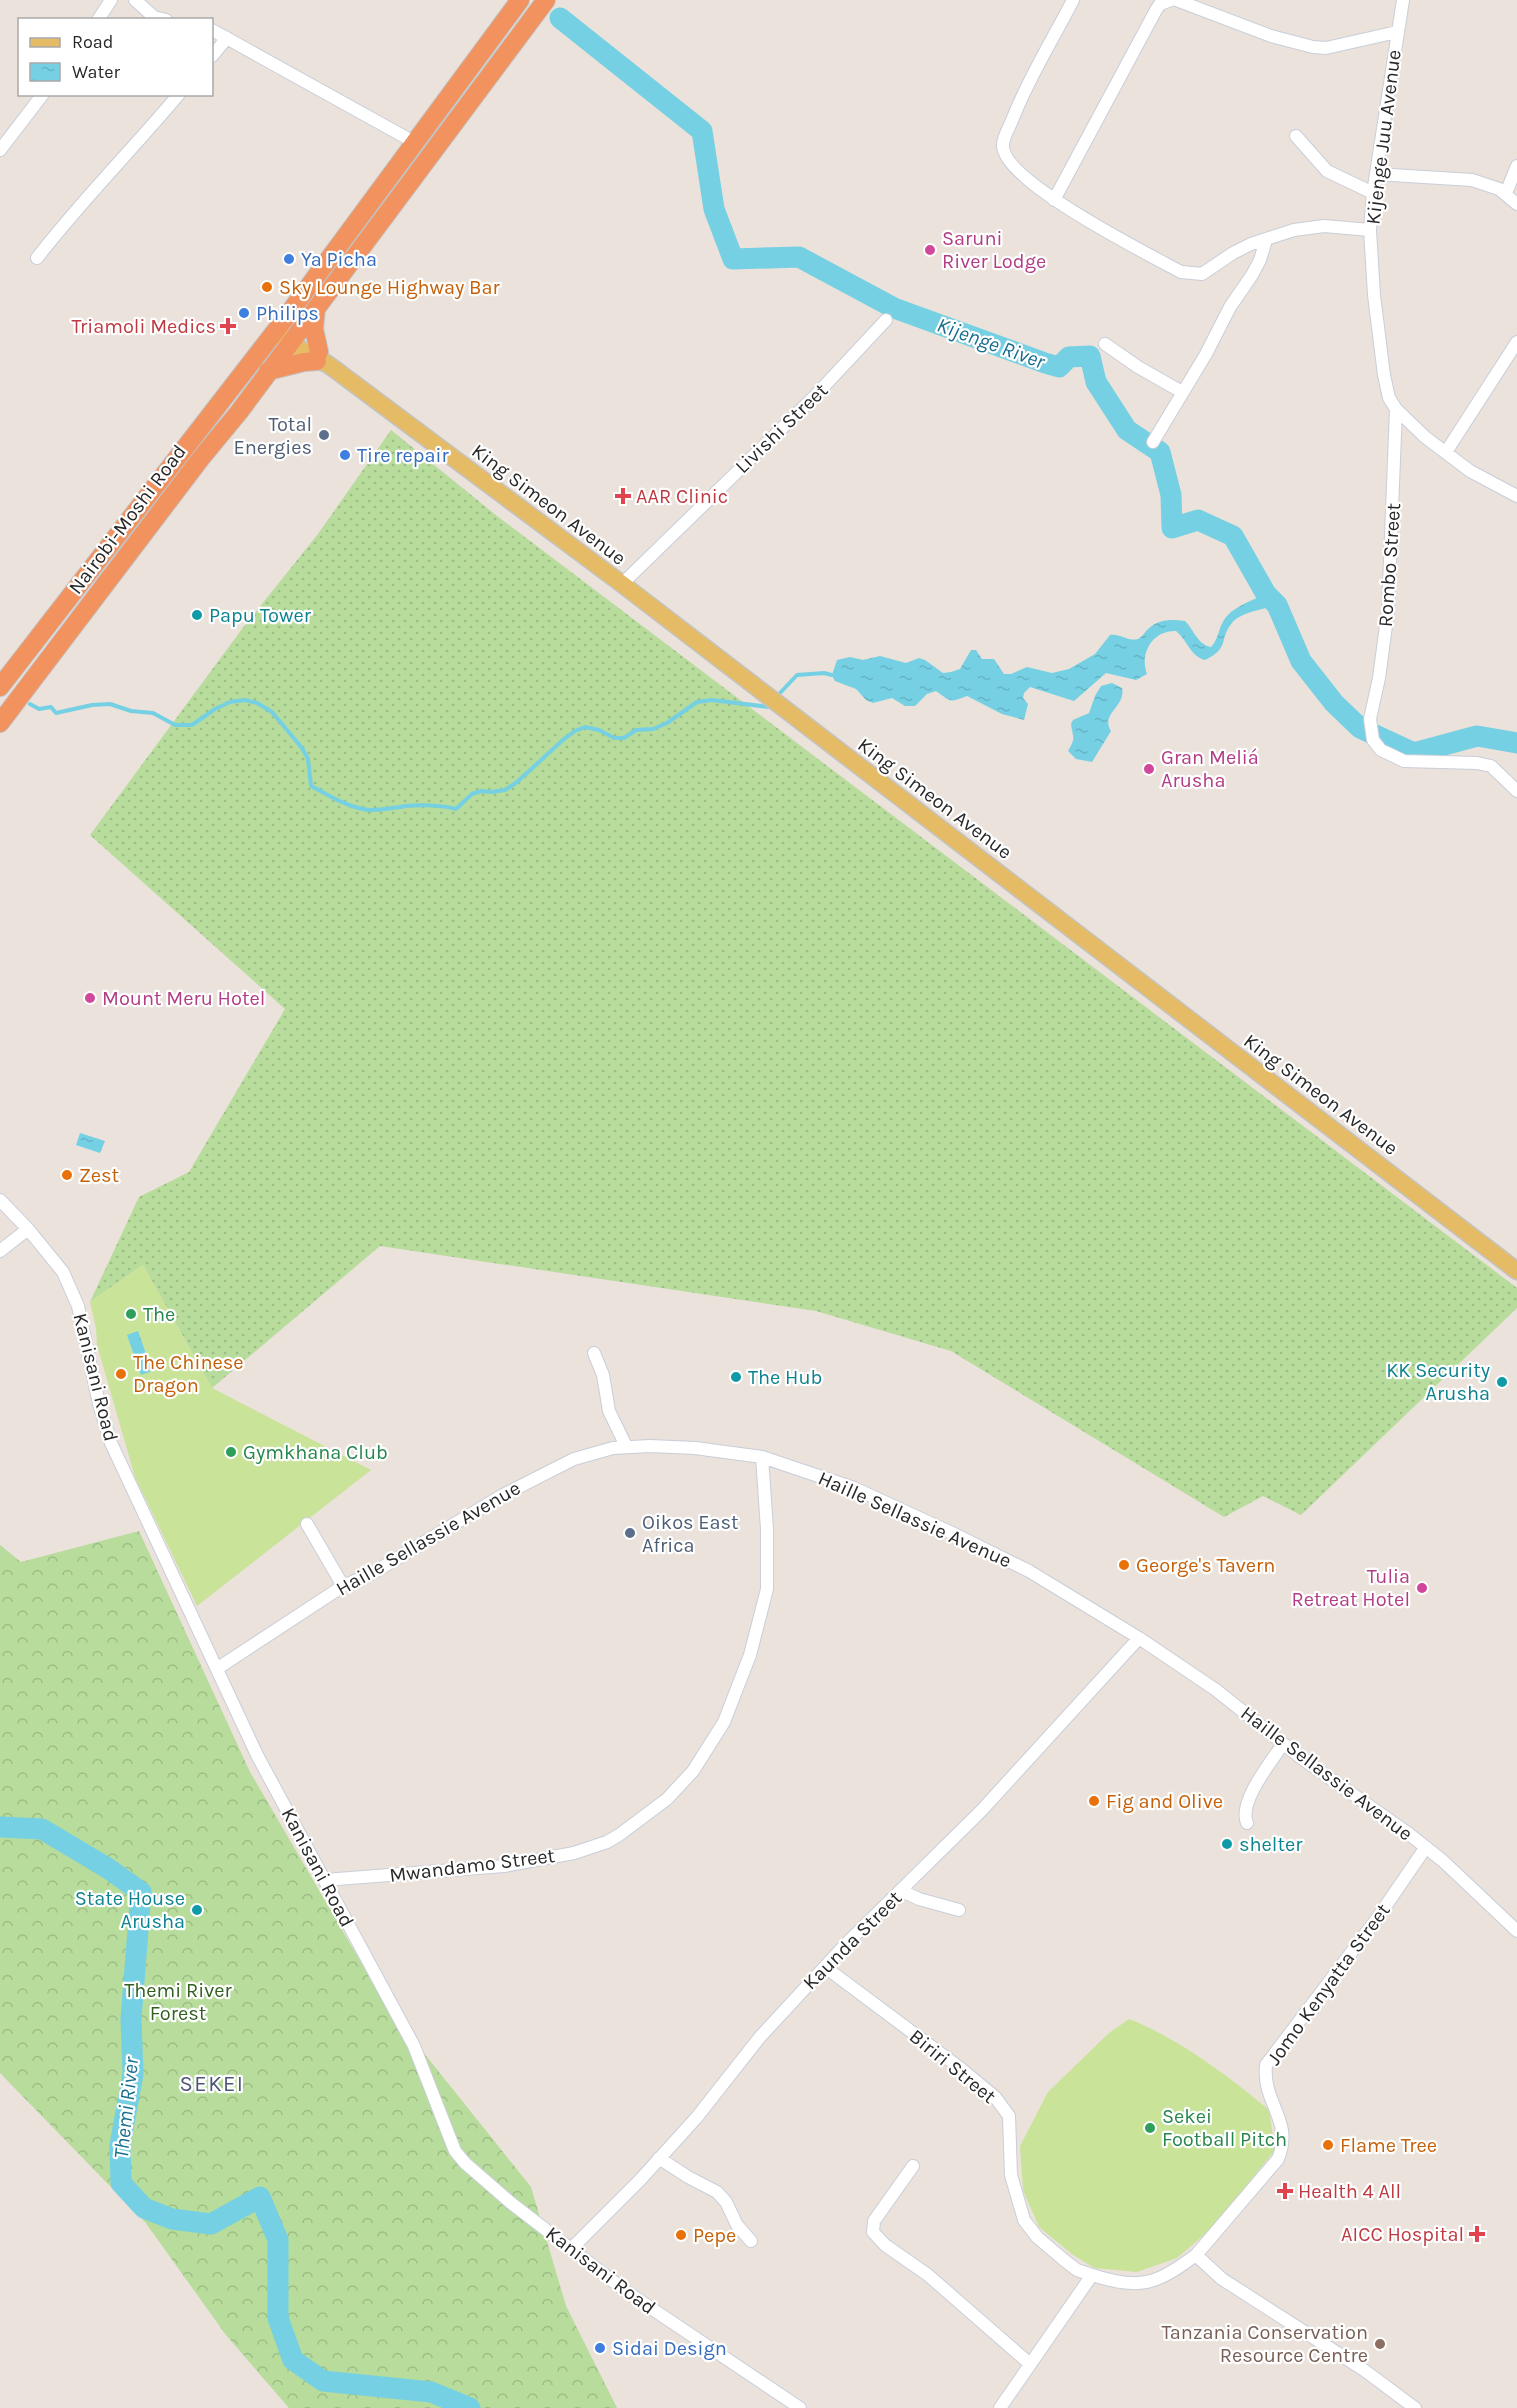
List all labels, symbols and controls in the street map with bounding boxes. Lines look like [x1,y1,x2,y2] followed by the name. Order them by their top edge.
[18,18,213,96] legend
[72,31,113,53] text: Road
[1361,48,1406,226] street label: Kijenge Juu Avenue
[72,61,120,83] text: Water
[942,227,1046,273] place label: Saruni River Lodge
[923,243,937,257] marker: Saruni River Lodge
[301,248,377,271] place label: Ya Picha
[282,252,296,266] marker: Ya Picha
[279,276,501,299] place label: Sky Lounge Highway Bar
[260,280,274,294] marker: Sky Lounge Highway Bar
[256,302,319,325] place label: Philips
[237,306,251,320] marker: Philips
[934,312,1049,374] water label: Kijenge River
[71,315,216,338] place label: Triamoli Medics
[221,319,235,333] marker: Triamoli Medics
[730,378,833,478] street label: Livishi Street
[233,413,312,459] place label: Total Energies
[317,428,331,442] marker: Total Energies
[467,439,630,570] street label: King Simeon Avenue
[64,440,191,598] street label: Nairobi-Moshi Road
[357,444,449,467] place label: Tire repair
[338,448,352,462] marker: Tire repair
[636,485,728,508] place label: AAR Clinic
[614,487,632,505] marker: AAR Clinic
[1374,502,1405,628] street label: Rombo Street
[209,604,312,627] place label: Papu Tower
[190,608,204,622] marker: Papu Tower
[853,733,1016,864] street label: King Simeon Avenue
[1161,746,1259,792] place label: Gran Meliá Arusha
[1142,762,1156,776] marker: Gran Meliá Arusha
[102,987,265,1010] place label: Mount Meru Hotel
[83,991,97,1005] marker: Mount Meru Hotel
[1239,1029,1402,1160] street label: King Simeon Avenue
[79,1164,120,1187] place label: Zest
[60,1168,74,1182] marker: Zest
[143,1303,175,1326] place label: The
[124,1307,138,1321] marker: The
[68,1311,123,1444] street label: Kanisani Road
[133,1351,244,1397] place label: The Chinese Dragon
[1386,1359,1490,1405] place label: KK Security Arusha
[748,1366,822,1389] place label: The Hub
[114,1367,128,1381] marker: The Chinese Dragon
[729,1370,743,1384] marker: The Hub
[1495,1375,1509,1389] marker: KK Security Arusha
[243,1441,388,1464] place label: Gymkhana Club
[224,1445,238,1459] marker: Gymkhana Club
[815,1466,1015,1572] street label: Haille Sellassie Avenue
[332,1476,524,1601] street label: Haille Sellassie Avenue
[642,1511,739,1557] place label: Oikos East Africa
[623,1526,637,1540] marker: Oikos East Africa
[1136,1554,1275,1577] place label: George's Tavern
[1117,1558,1131,1572] marker: George's Tavern
[1291,1565,1410,1611] place label: Tulia Retreat Hotel
[1415,1581,1429,1595] marker: Tulia Retreat Hotel
[1236,1701,1417,1845] street label: Haille Sellassie Avenue
[1106,1790,1223,1813] place label: Fig and Olive
[1087,1794,1101,1808] marker: Fig and Olive
[277,1804,359,1931] street label: Kanisani Road
[1239,1833,1303,1856] place label: shelter
[1220,1837,1234,1851] marker: shelter
[388,1844,557,1887] street label: Mwandamo Street
[798,1886,907,1994] street label: Kaunda Street
[75,1887,185,1933] place label: State House Arusha
[1262,1899,1395,2069] street label: Jomo Kenyatta Street
[190,1903,204,1917] marker: State House Arusha
[124,1979,233,2025] park label: Themi River Forest
[905,2025,1001,2108] street label: Biriri Street
[109,2055,143,2160] water label: Themi River
[179,2071,245,2097] district label: SEKEI
[1162,2105,1287,2151] place label: Sekei Football Pitch
[1143,2121,1157,2135] marker: Sekei Football Pitch
[1340,2134,1437,2157] place label: Flame Tree
[1321,2138,1335,2152] marker: Flame Tree
[1298,2180,1401,2203] place label: Health 4 All
[1276,2182,1294,2200] marker: Health 4 All
[541,2222,660,2319] street label: Kanisani Road
[1341,2223,1464,2246] place label: AICC Hospital
[693,2224,736,2247] place label: Pepe
[1468,2225,1486,2243] marker: AICC Hospital
[674,2228,688,2242] marker: Pepe
[1162,2321,1368,2367] place label: Tanzania Conservation Resource Centre
[612,2337,727,2360] place label: Sidai Design
[1373,2337,1387,2351] marker: Tanzania Conservation Resource Centre
[593,2341,607,2355] marker: Sidai Design

